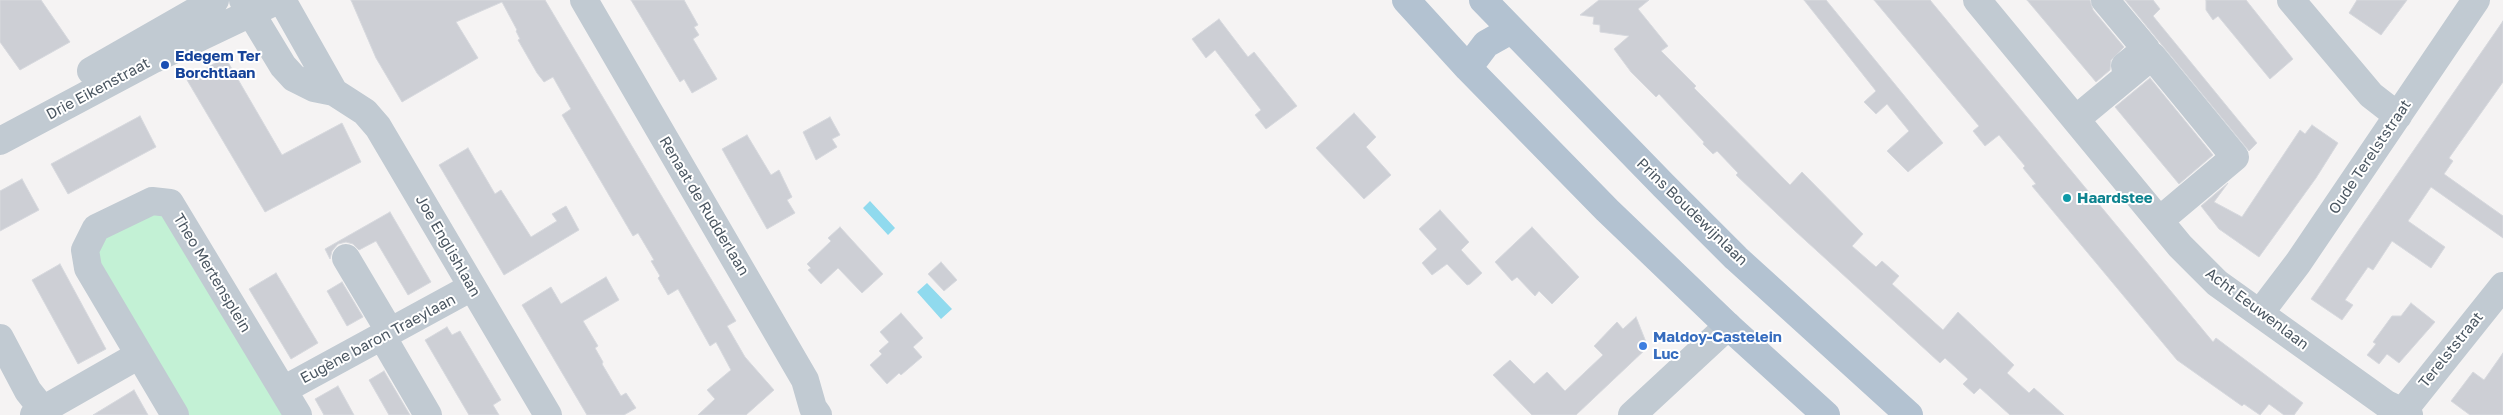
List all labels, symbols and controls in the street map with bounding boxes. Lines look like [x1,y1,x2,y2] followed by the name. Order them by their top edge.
[175,47,261,82] place label: Edegem Ter Borchtlaan
[43,54,153,124] street label: Drie Eikenstraat
[159,59,171,71] marker: Edegem Ter Borchtlaan
[2325,96,2415,218] street label: Oude Terelststraat
[655,133,753,279] street label: Renaat de Rudderlaan
[1633,154,1751,270] street label: Prins Boudewijnlaan
[2077,189,2153,207] place label: Haardstee
[412,192,484,300] street label: Joe Englishlaan
[2061,192,2073,204] marker: Haardstee
[169,210,255,336] street label: Theo Mertensplein
[2202,264,2312,354] street label: Acht Eeuwenlaan
[297,290,459,388] street label: Eugène baron Traeylaan
[2415,308,2487,392] street label: Terelststraat
[1653,328,1782,363] place label: Maldoy-Castelein Luc
[1637,340,1649,352] marker: Maldoy-Castelein Luc

